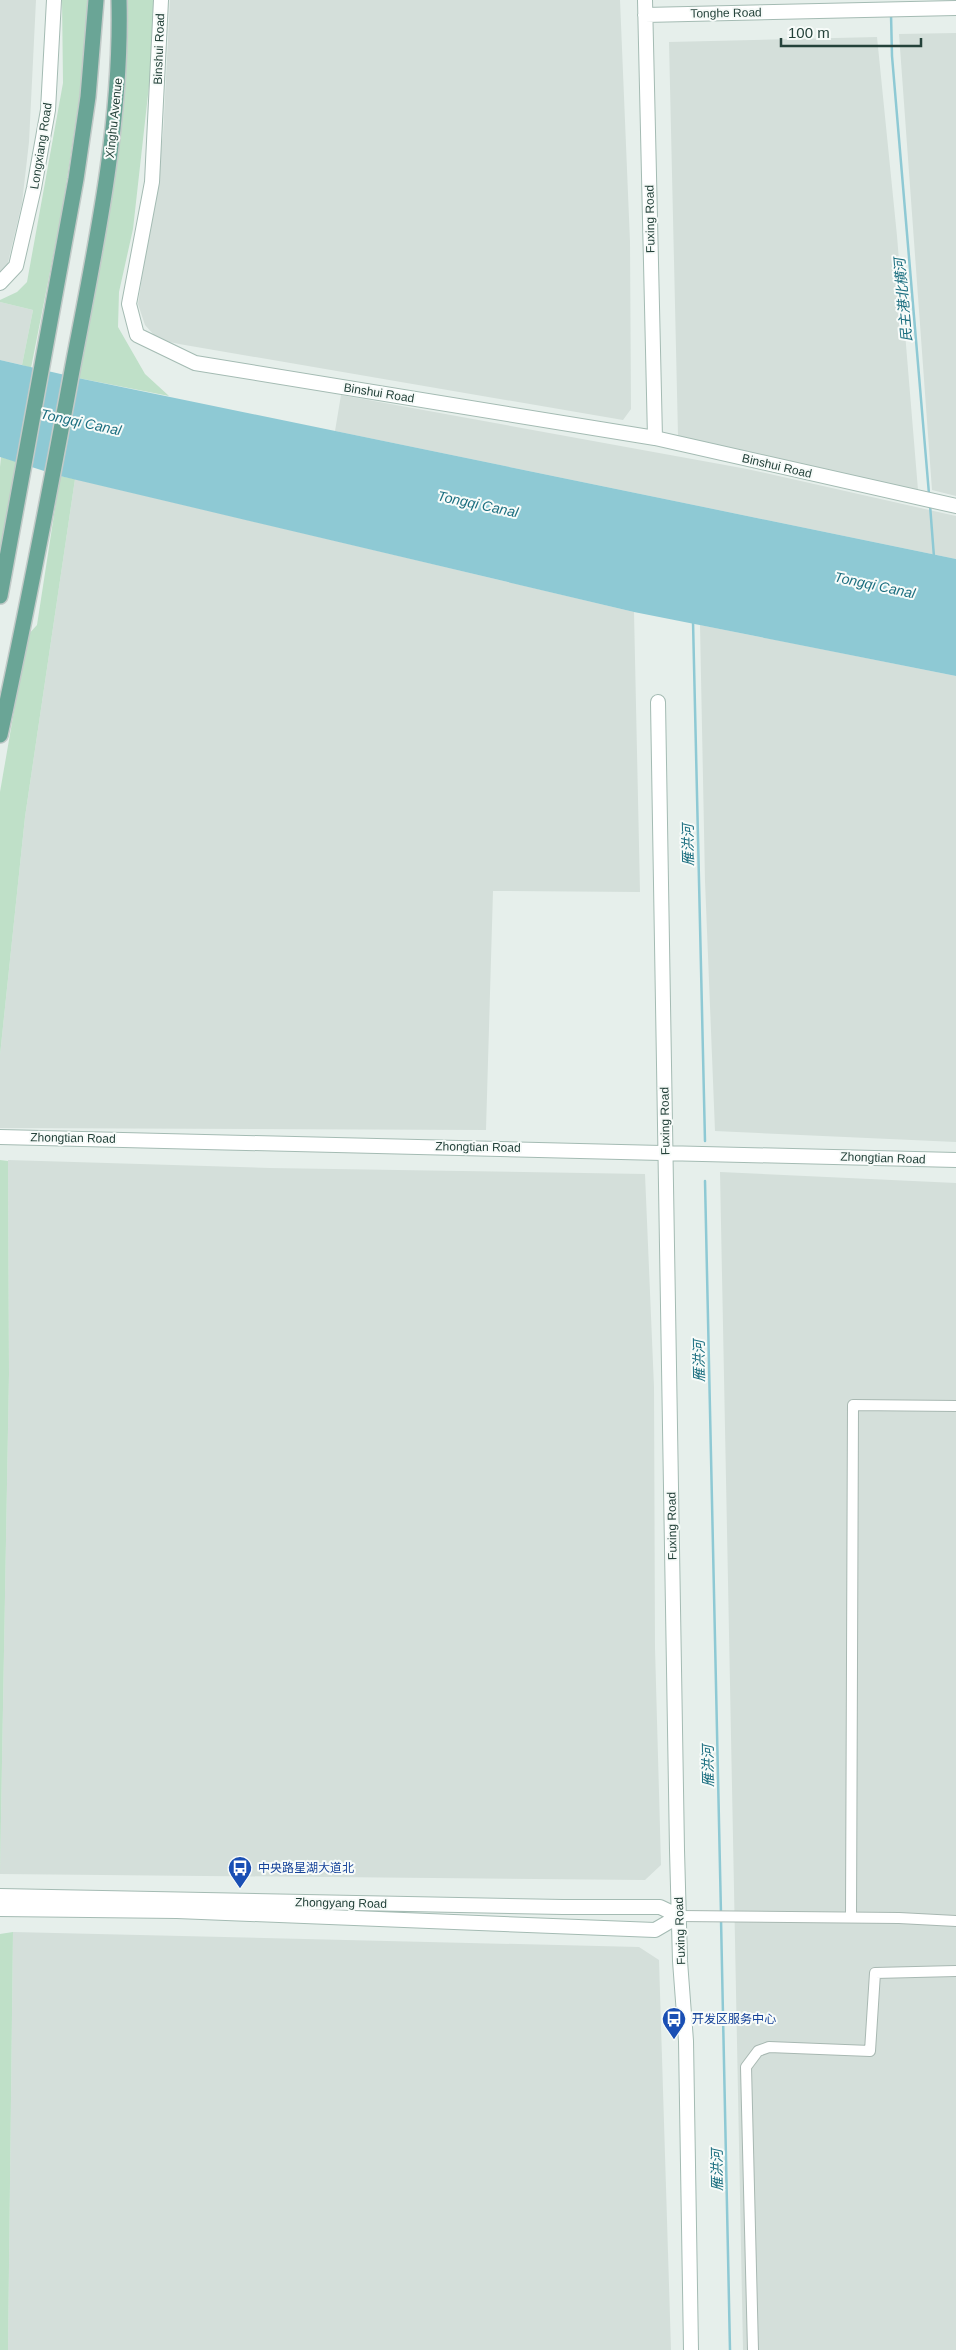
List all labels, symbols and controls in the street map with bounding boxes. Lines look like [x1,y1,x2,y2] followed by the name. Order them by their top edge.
[690,5,762,21] street label: Tonghe Road
[151,13,167,85] street label: Binshui Road
[781,15,921,47] scale bar
[788,24,830,41] text: 100 m
[103,77,125,159] street label: Xinghu Avenue
[27,102,55,190] street label: Longxiang Road
[642,185,658,253] street label: Fuxing Road
[891,254,915,343] water label: 民主港北横河
[343,381,415,405] street label: Binshui Road
[39,406,124,439] water label: Tongqi Canal
[741,451,813,481] street label: Binshui Road
[436,488,521,521] water label: Tongqi Canal
[833,569,918,602] water label: Tongqi Canal
[680,821,696,866] water label: 雁洪河
[657,1087,673,1155] street label: Fuxing Road
[30,1130,116,1146] street label: Zhongtian Road
[435,1139,521,1155] street label: Zhongtian Road
[840,1150,926,1166] street label: Zhongtian Road
[691,1337,707,1382] water label: 雁洪河
[664,1492,680,1560] street label: Fuxing Road
[700,1742,716,1787] water label: 雁洪河
[227,1855,253,1889] bus stop icon: 中央路星湖大道北
[258,1861,354,1875] place label: 中央路星湖大道北
[295,1895,387,1911] street label: Zhongyang Road
[672,1897,688,1965] street label: Fuxing Road
[661,2006,687,2040] bus stop icon: 开发区服务中心
[692,2012,776,2026] place label: 开发区服务中心
[709,2146,725,2191] water label: 雁洪河

